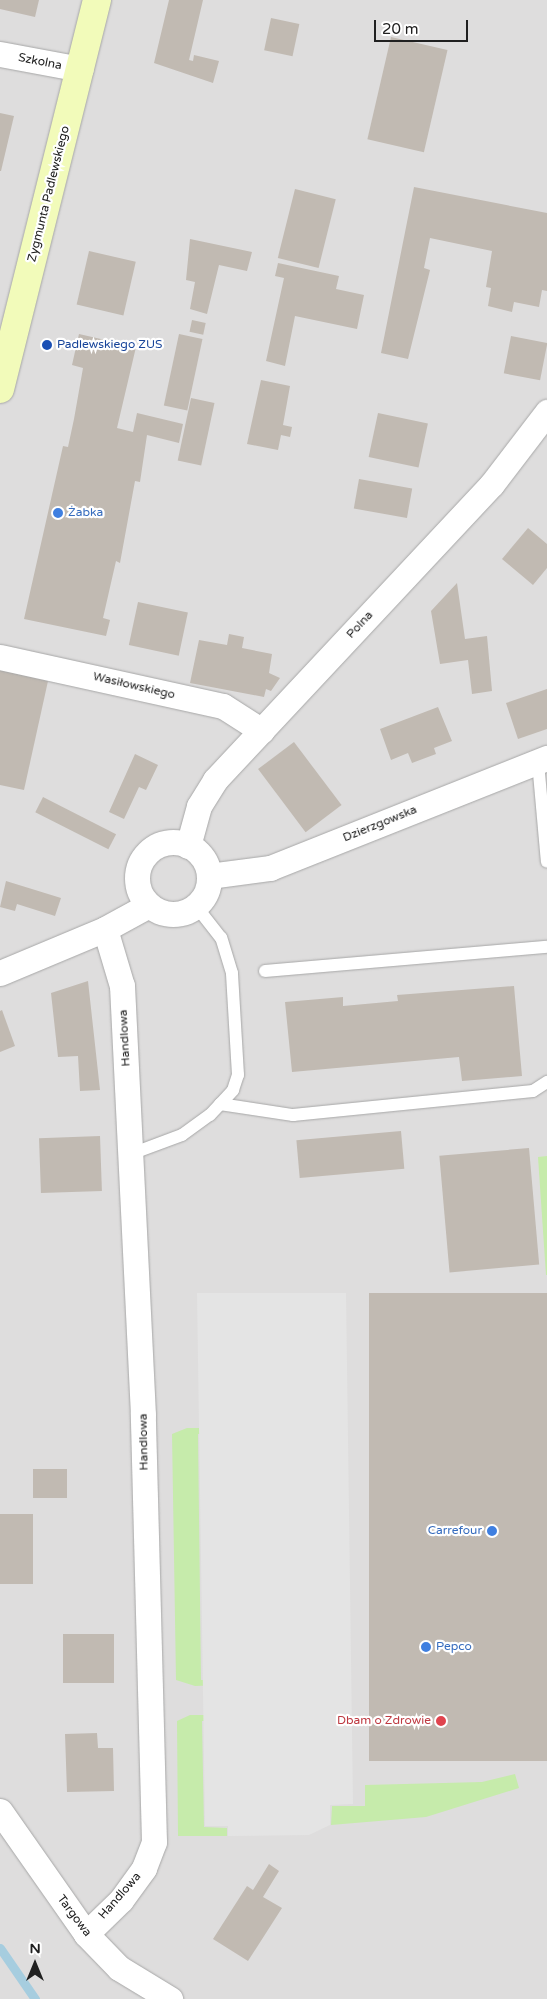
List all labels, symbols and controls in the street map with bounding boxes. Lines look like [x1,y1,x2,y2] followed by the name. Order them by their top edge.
[377,10,471,42] scale bar
[382,20,419,38] text: 20 m
[17,51,63,73] street label: Szkolna
[25,124,73,264] street label: Zygmunta Padlewskiego
[57,338,163,352] place label: Padlewskiego ZUS
[41,339,53,351] marker: Padlewskiego ZUS
[68,506,103,520] place label: Żabka
[52,507,64,519] marker: Żabka
[344,608,376,642] street label: Polna
[91,670,177,702] street label: Wasiłowskiego
[341,803,419,845] street label: Dzierzgowska
[116,1009,134,1067] street label: Handlowa
[136,1413,152,1471] street label: Handlowa
[428,1524,482,1538] place label: Carrefour
[486,1525,498,1537] marker: Carrefour
[436,1640,472,1654] place label: Pepco
[420,1641,432,1653] marker: Pepco
[337,1714,431,1728] place label: Dbam o Zdrowie
[435,1715,447,1727] marker: Dbam o Zdrowie
[96,1870,144,1922] street label: Handlowa
[54,1892,94,1940] street label: Targowa
[10,1939,60,1989] north arrow
[29,1940,41,1957] text: N

